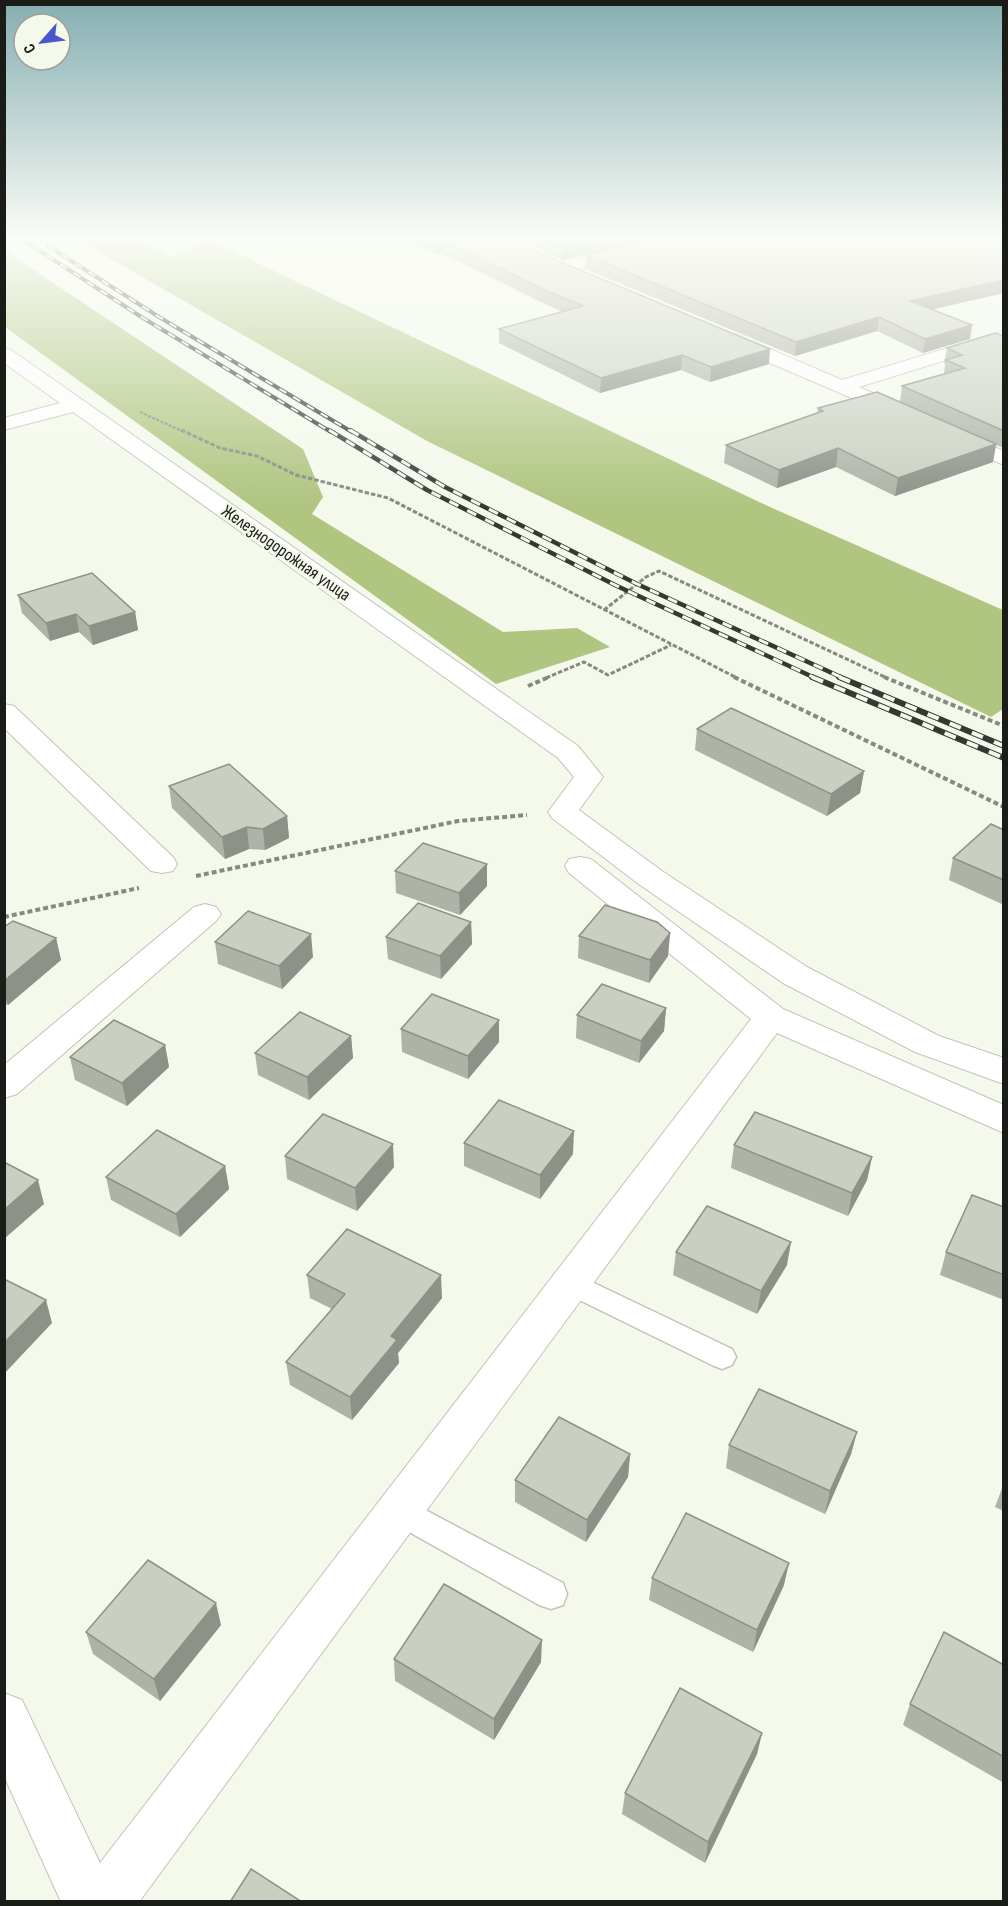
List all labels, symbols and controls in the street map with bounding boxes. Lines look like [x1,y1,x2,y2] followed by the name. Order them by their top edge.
[12,12,72,72] north arrow
[20,40,40,56] text: С
[217,501,355,605] street label: Железнодорожная улица

